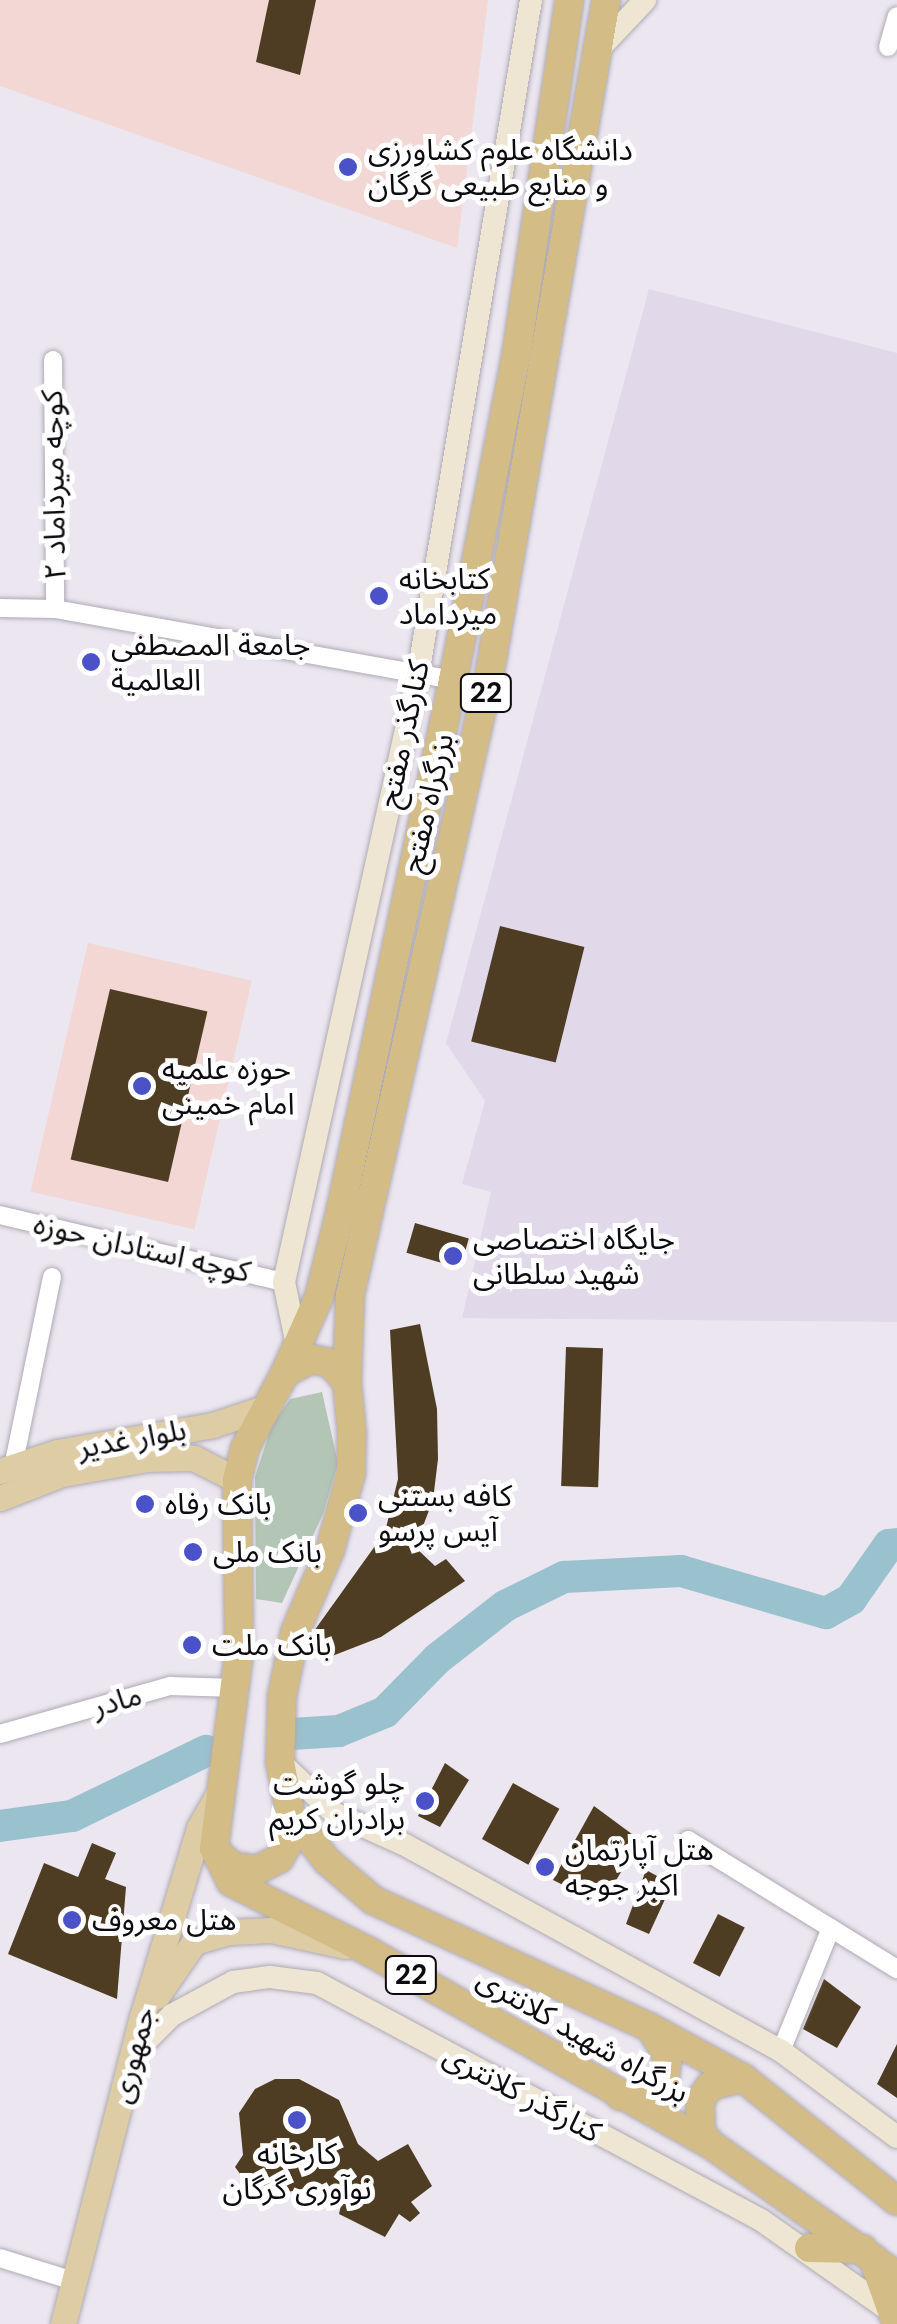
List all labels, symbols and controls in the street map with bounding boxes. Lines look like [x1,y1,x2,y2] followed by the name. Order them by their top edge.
[368,132,633,202] place label: دانشگاه علوم کشاورزی و منابع طبیعی گرگان
[337,156,359,178] marker: دانشگاه علوم کشاورزی و منابع طبیعی گرگان
[34,390,74,580] street label: کوچه میرداماد ۲
[399,561,497,632] place label: کتابخانه میرداماد
[368,585,390,607] marker: کتابخانه میرداماد
[111,627,310,698] place label: جامعة المصطفی العالمیة
[80,651,102,673] marker: جامعة المصطفی العالمیة
[371,657,437,811] street label: کنارگذر مفتح
[458,670,514,716] road number: 22
[395,730,461,876] street label: بزرگراه مفتح
[162,1051,295,1122] place label: حوزه علمیه امام خمینی
[131,1075,153,1097] marker: حوزه علمیه امام خمینی
[30,1206,254,1290] street label: کوچه استادان حوزه
[473,1221,675,1292] place label: جایگاه اختصاصی شهید سلطانی
[442,1245,464,1267] marker: جایگاه اختصاصی شهید سلطانی
[75,1412,189,1466] street label: بلوار غدیر
[378,1478,512,1548] place label: کافه بستنی آیس پرسو
[165,1486,271,1522] place label: بانک رفاه
[134,1493,156,1515] marker: بانک رفاه
[347,1502,369,1524] marker: کافه بستنی آیس پرسو
[213,1534,322,1570] place label: بانک ملی
[182,1541,204,1563] marker: بانک ملی
[212,1627,332,1663] place label: بانک ملت
[181,1634,203,1656] marker: بانک ملت
[88,1677,146,1725] street label: مادر
[269,1766,405,1836] place label: چلو گوشت برادران کریم
[414,1790,436,1812] marker: چلو گوشت برادران کریم
[565,1832,714,1902] place label: هتل آپارتمان اکبر جوجه
[534,1856,556,1878] marker: هتل آپارتمان اکبر جوجه
[92,1902,236,1938] place label: هتل معروف
[61,1909,83,1931] marker: هتل معروف
[384,1952,438,1998] road number: 22
[471,1961,695,2111] street label: بزرگراه شهید کلانتری
[103,2003,163,2107] street label: جمهوری
[437,2038,607,2150] street label: کنارگذر کلانتری
[286,2109,308,2131] marker: کارخانه نوآوری گرگان
[222,2136,372,2206] place label: کارخانه نوآوری گرگان

